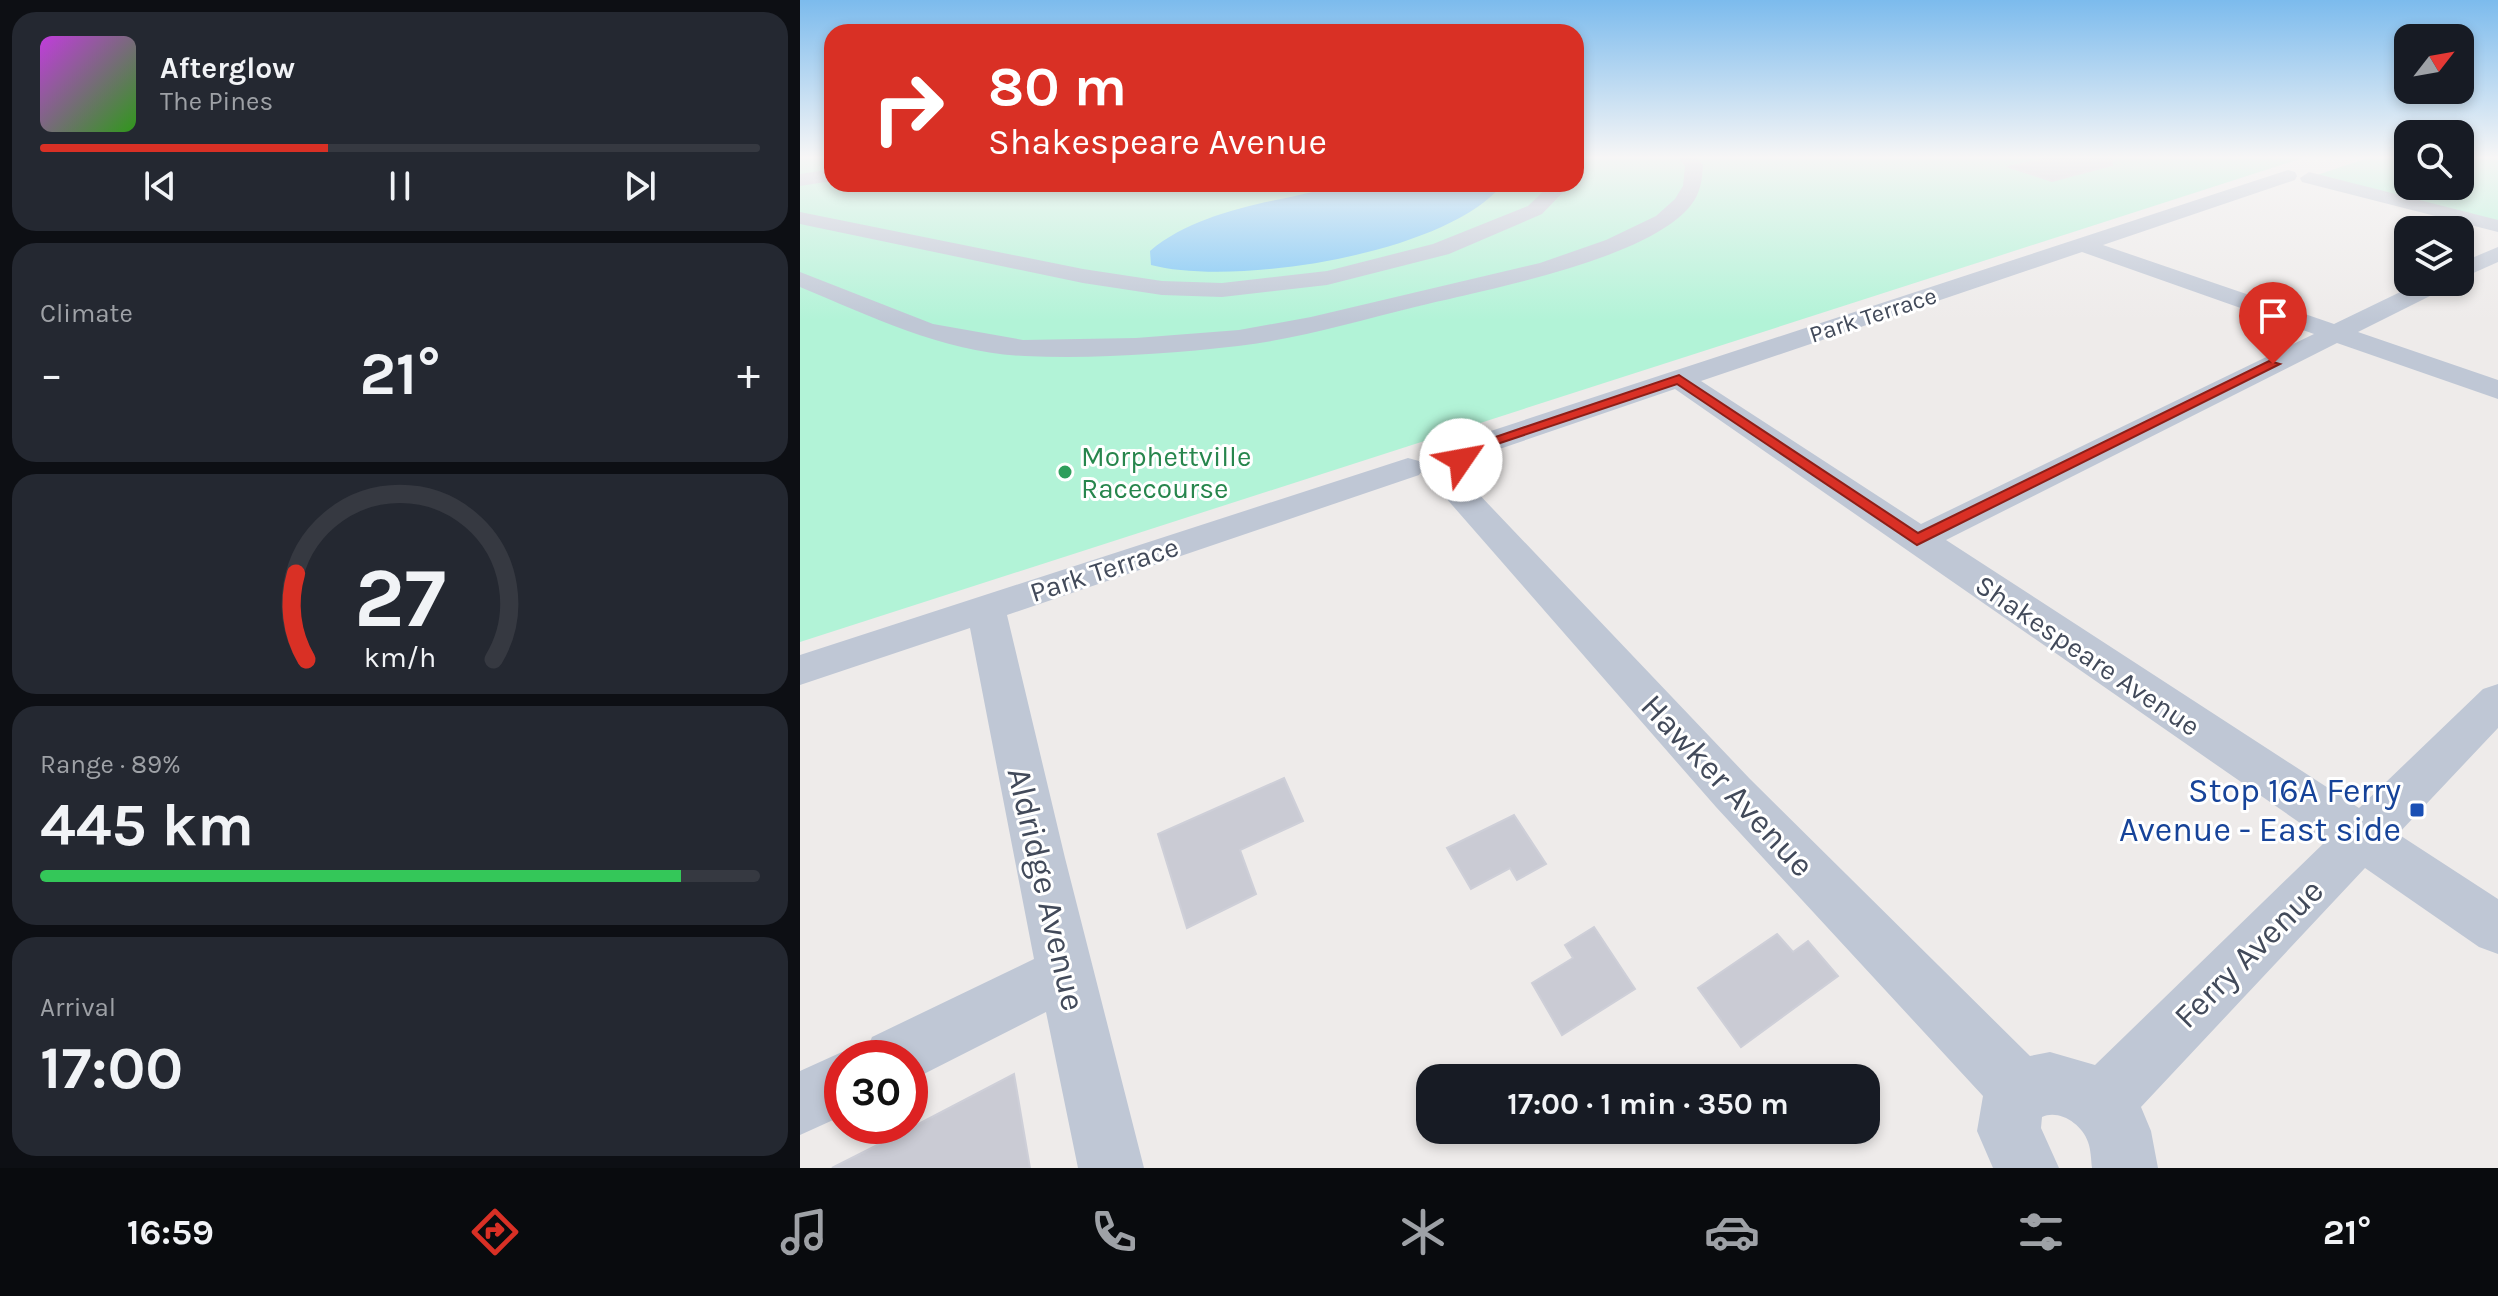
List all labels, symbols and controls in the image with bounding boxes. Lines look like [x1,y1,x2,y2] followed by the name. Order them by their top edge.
[2394,24,2474,104] north arrow
[2394,24,2474,296] map controls
[160,50,295,86] text: Afterglow
[988,54,1127,119] text: 80 m
[856,56,960,160] icon: right
[160,86,273,117] text: The Pines
[2394,120,2474,200] button: search
[988,121,1327,163] text: Shakespeare Avenue
[138,164,182,208] icon: previous
[378,164,422,208] icon: pause
[618,164,662,208] icon: next
[2394,216,2474,296] button: layers
[1806,281,1940,349] street label: Park Terrace
[2239,282,2307,364] pin
[2251,294,2295,338] icon: arrive
[40,298,133,329] text: Climate
[360,339,441,409] text: 21°
[40,349,63,400] text: −
[737,349,760,400] text: +
[1419,418,1503,502] position arrow
[1081,440,1251,505] place label: Morphettville Racecourse
[1056,463,1074,481] marker: Morphettville Racecourse
[1026,530,1183,609] street label: Park Terrace
[354,550,446,647] text: 27
[1969,568,2206,743] street label: Shakespeare Avenue
[364,641,436,674] text: km/h
[1633,686,1822,885] street label: Hawker Avenue
[40,749,181,780] text: Range · 89%
[999,764,1093,1015] street label: Aldridge Avenue
[2119,771,2401,850] place label: Stop 16A Ferry Avenue - East side
[40,790,254,860] text: 445 km
[2408,801,2426,819] marker: Stop 16A Ferry Avenue - East side
[2166,871,2332,1037] street label: Ferry Avenue
[40,992,116,1023] text: Arrival
[40,1033,183,1103] text: 17:00
[824,1040,928,1144] speed limit sign: 30
[1507,1086,1789,1122] text: 17:00 · 1 min · 350 m
[467,1204,523,1260] icon: directions
[776,1204,832,1260] icon: music
[1086,1204,1142,1260] icon: phone
[1395,1204,1451,1260] icon: climate
[1704,1204,1760,1260] icon: car
[2013,1204,2069,1260] icon: filters
[127,1211,214,1253] text: 16:59
[2323,1211,2371,1253] text: 21°

